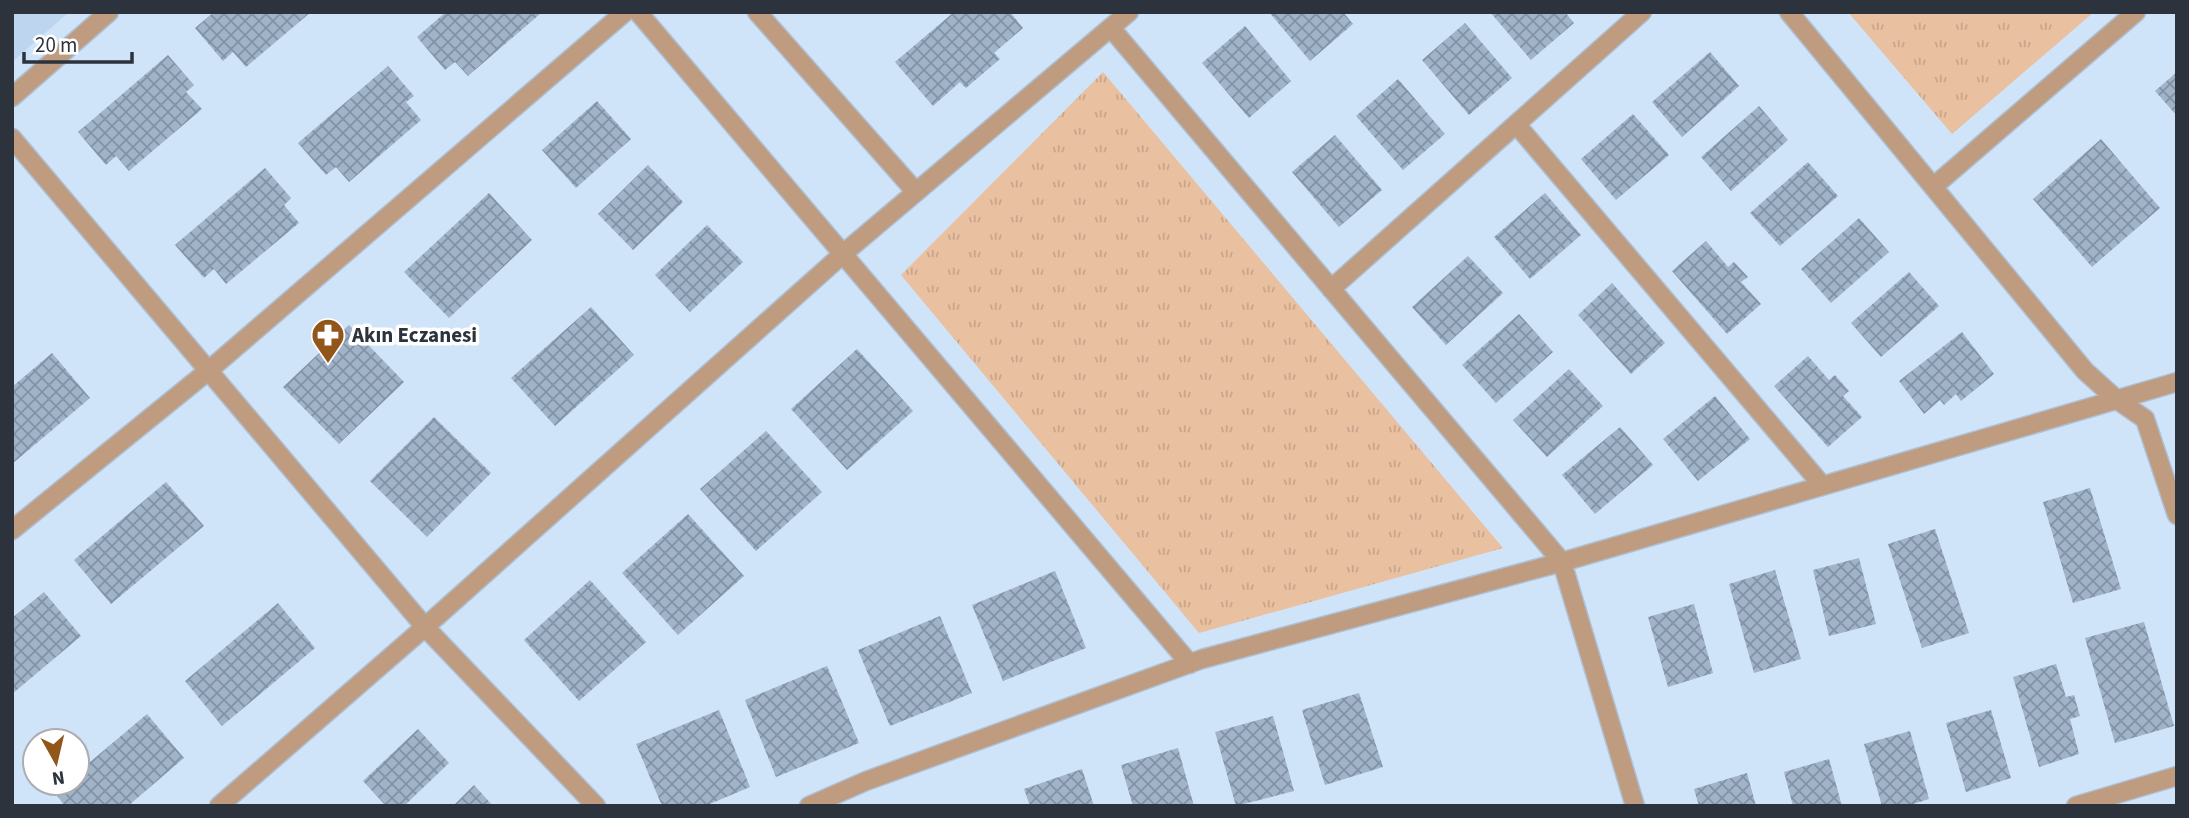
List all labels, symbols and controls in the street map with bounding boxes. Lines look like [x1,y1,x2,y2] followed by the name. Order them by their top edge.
[24,21,133,65] scale bar
[35,30,77,60] text: 20 m
[309,316,347,365] pharmacy icon: Akın Eczanesi
[351,320,477,350] place label: Akın Eczanesi
[21,727,91,797] north arrow
[50,763,66,792] text: N

